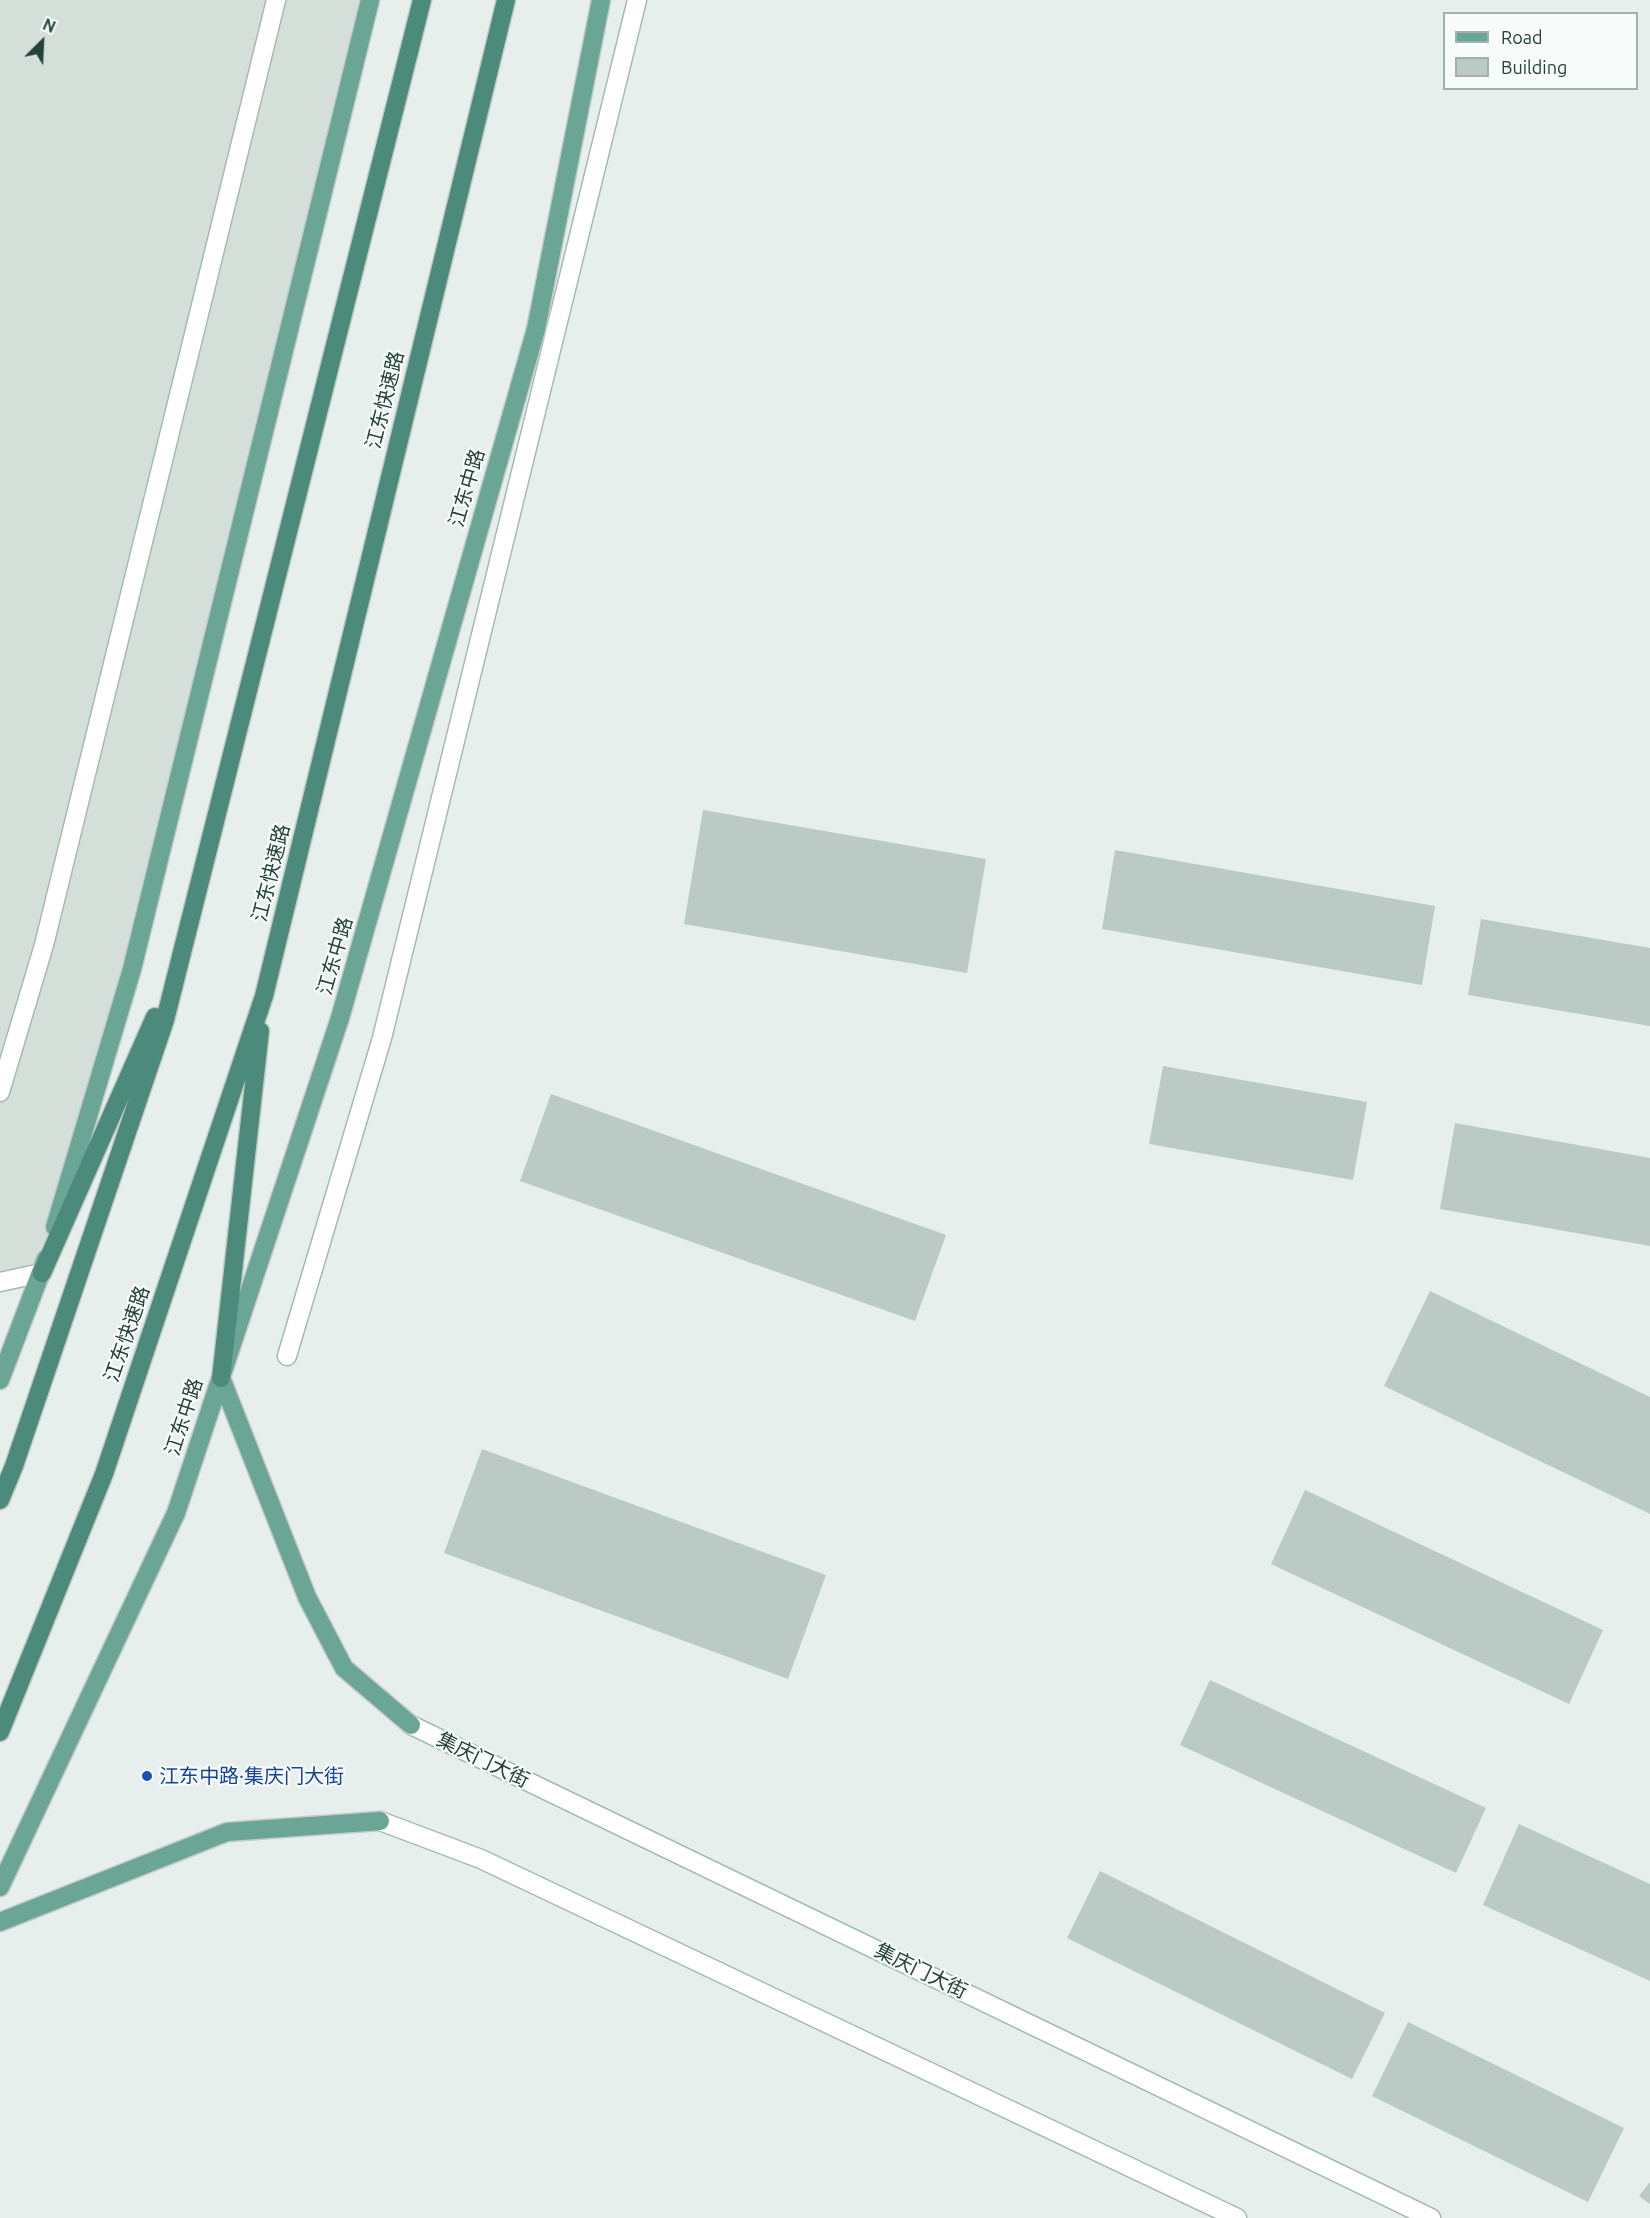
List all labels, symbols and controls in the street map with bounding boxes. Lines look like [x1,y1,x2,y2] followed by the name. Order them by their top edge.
[12,12,72,72] north arrow
[1443,12,1638,90] legend
[40,15,58,36] text: N
[1501,27,1543,47] text: Road
[1501,57,1567,77] text: Building
[361,349,409,451] street label: 江东快速路
[444,446,490,530] street label: 江东中路
[247,822,295,924] street label: 江东快速路
[312,914,358,998] street label: 江东中路
[99,1283,155,1385] street label: 江东快速路
[160,1375,208,1459] street label: 江东中路
[433,1727,533,1793] street label: 集庆门大街
[159,1764,344,1788] place label: 江东中路·集庆门大街
[140,1769,154,1783] marker: 江东中路·集庆门大街
[871,1938,971,2004] street label: 集庆门大街

